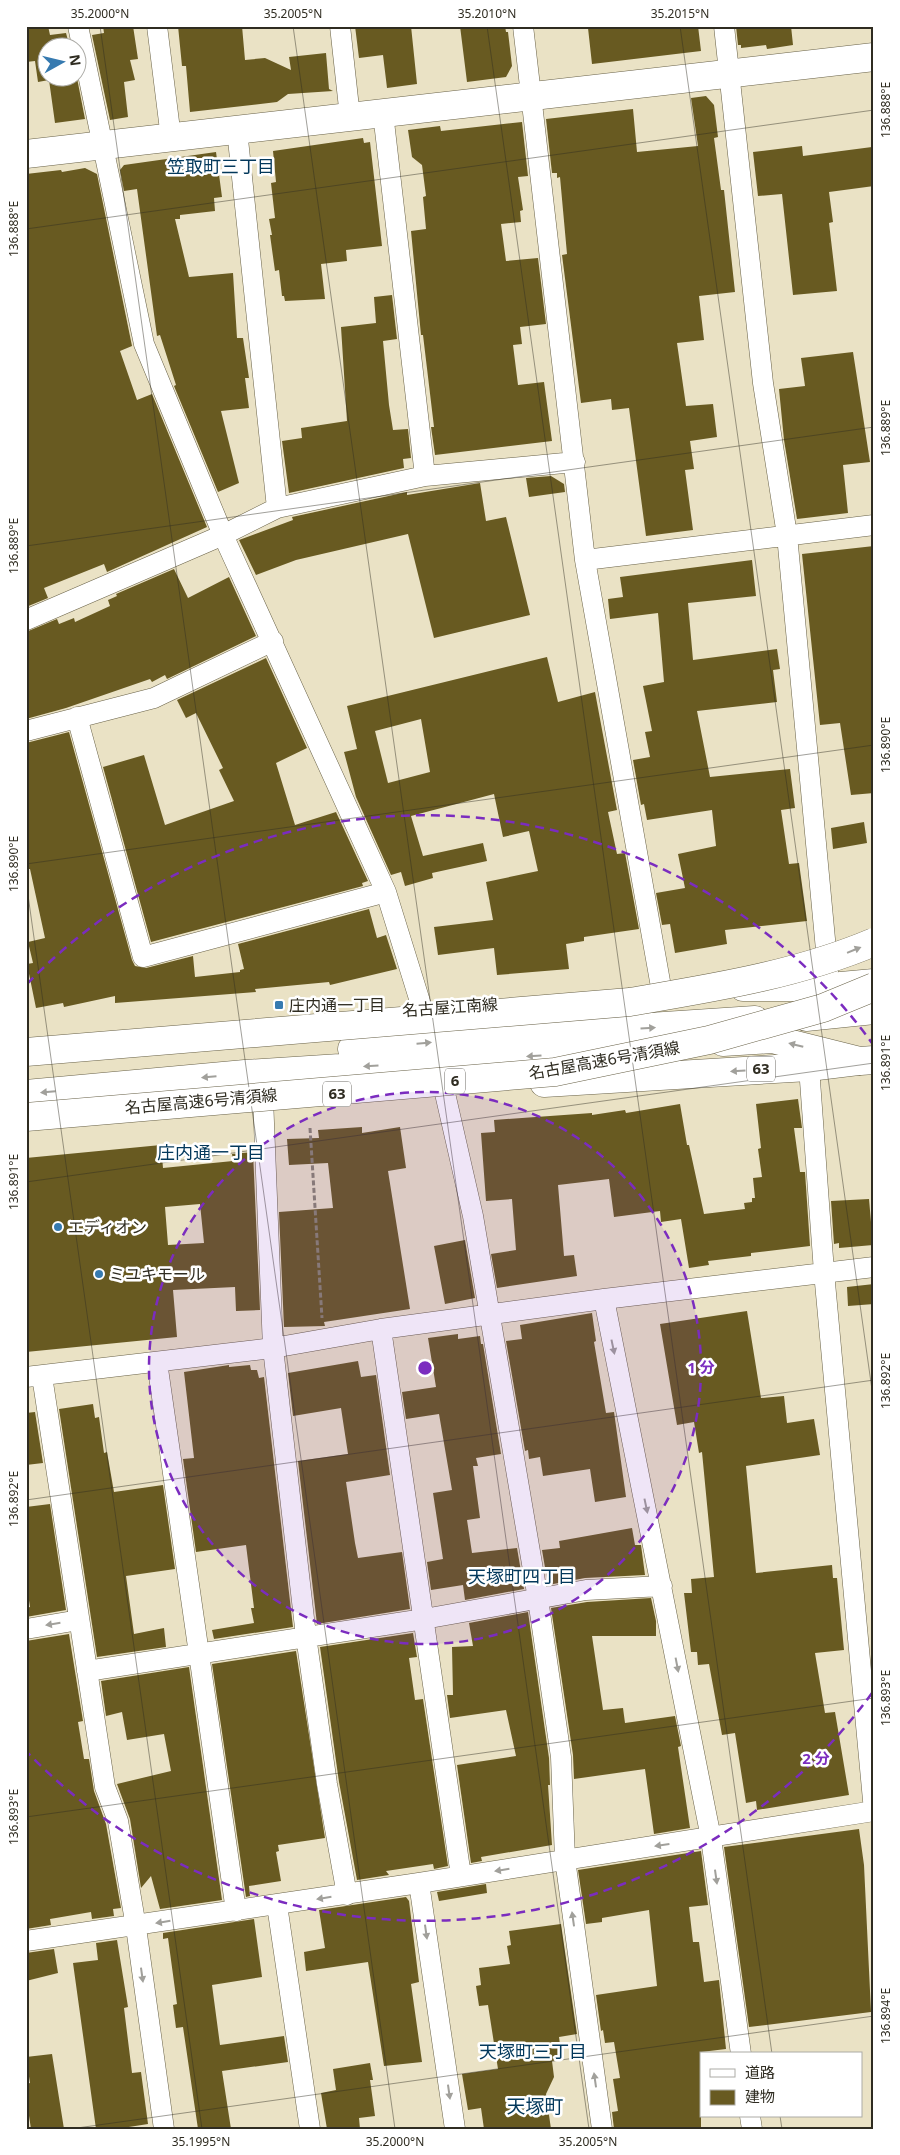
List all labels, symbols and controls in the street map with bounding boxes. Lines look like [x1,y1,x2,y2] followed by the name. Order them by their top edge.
[71,5,129,22] text: 35.2000°N
[264,5,322,22] text: 35.2005°N
[458,5,516,22] text: 35.2010°N
[651,5,709,22] text: 35.2015°N
[38,38,88,88] north arrow
[65,53,86,67] text: N
[877,82,894,138] text: 136.888°E
[167,154,275,178] district label: 笠取町三丁目
[5,201,22,257] text: 136.888°E
[877,400,894,456] text: 136.889°E
[5,518,22,574] text: 136.889°E
[877,717,894,773] text: 136.890°E
[5,836,22,892] text: 136.890°E
[847,946,861,954] one-way arrow
[401,993,499,1021] street label: 名古屋江南線
[289,994,385,1016] place label: 庄内通一丁目
[273,999,285,1011] marker: 庄内通一丁目
[640,1024,656,1032] one-way arrow
[877,1035,894,1091] text: 136.891°E
[527,1036,681,1084] street label: 名古屋高速6号清須線
[416,1038,432,1046] one-way arrow
[788,1041,803,1049] one-way arrow
[525,1052,541,1060] one-way arrow
[747,1056,775,1082] road number: 63
[363,1063,379,1071] one-way arrow
[730,1067,746,1075] one-way arrow
[445,1068,465,1094] road number: 6
[201,1074,217,1082] one-way arrow
[323,1082,351,1106] road number: 63
[124,1083,278,1119] street label: 名古屋高速6号清須線
[39,1088,55,1096] one-way arrow
[157,1140,265,1164] district label: 庄内通一丁目
[5,1154,22,1210] text: 136.891°E
[68,1216,147,1238] place label: エディオン
[52,1221,64,1233] marker: エディオン
[109,1263,205,1285] place label: ミユキモール
[93,1268,105,1280] marker: ミユキモール
[610,1339,618,1355] one-way arrow
[877,1353,894,1409] text: 136.892°E
[687,1357,715,1377] text: 1 分
[416,1359,434,1377] centre of rings
[5,1471,22,1527] text: 136.892°E
[642,1498,650,1514] one-way arrow
[468,1564,576,1588] district label: 天塚町四丁目
[44,1621,60,1629] one-way arrow
[674,1658,682,1674] one-way arrow
[877,1670,894,1726] text: 136.893°E
[802,1748,830,1768] text: 2 分
[5,1789,22,1845] text: 136.893°E
[654,1841,670,1849] one-way arrow
[493,1866,509,1874] one-way arrow
[712,1869,720,1885] one-way arrow
[316,1894,332,1902] one-way arrow
[569,1911,577,1927] one-way arrow
[155,1919,171,1927] one-way arrow
[422,1924,430,1940] one-way arrow
[139,1967,147,1983] one-way arrow
[877,1988,894,2044] text: 136.894°E
[479,2039,587,2063] district label: 天塚町三丁目
[700,2052,862,2118] legend
[745,2062,775,2082] text: 道路
[591,2072,599,2088] one-way arrow
[446,2085,454,2101] one-way arrow
[745,2086,775,2106] text: 建物
[506,2093,564,2119] district label: 天塚町
[172,2133,230,2150] text: 35.1995°N
[366,2133,424,2150] text: 35.2000°N
[559,2133,617,2150] text: 35.2005°N

